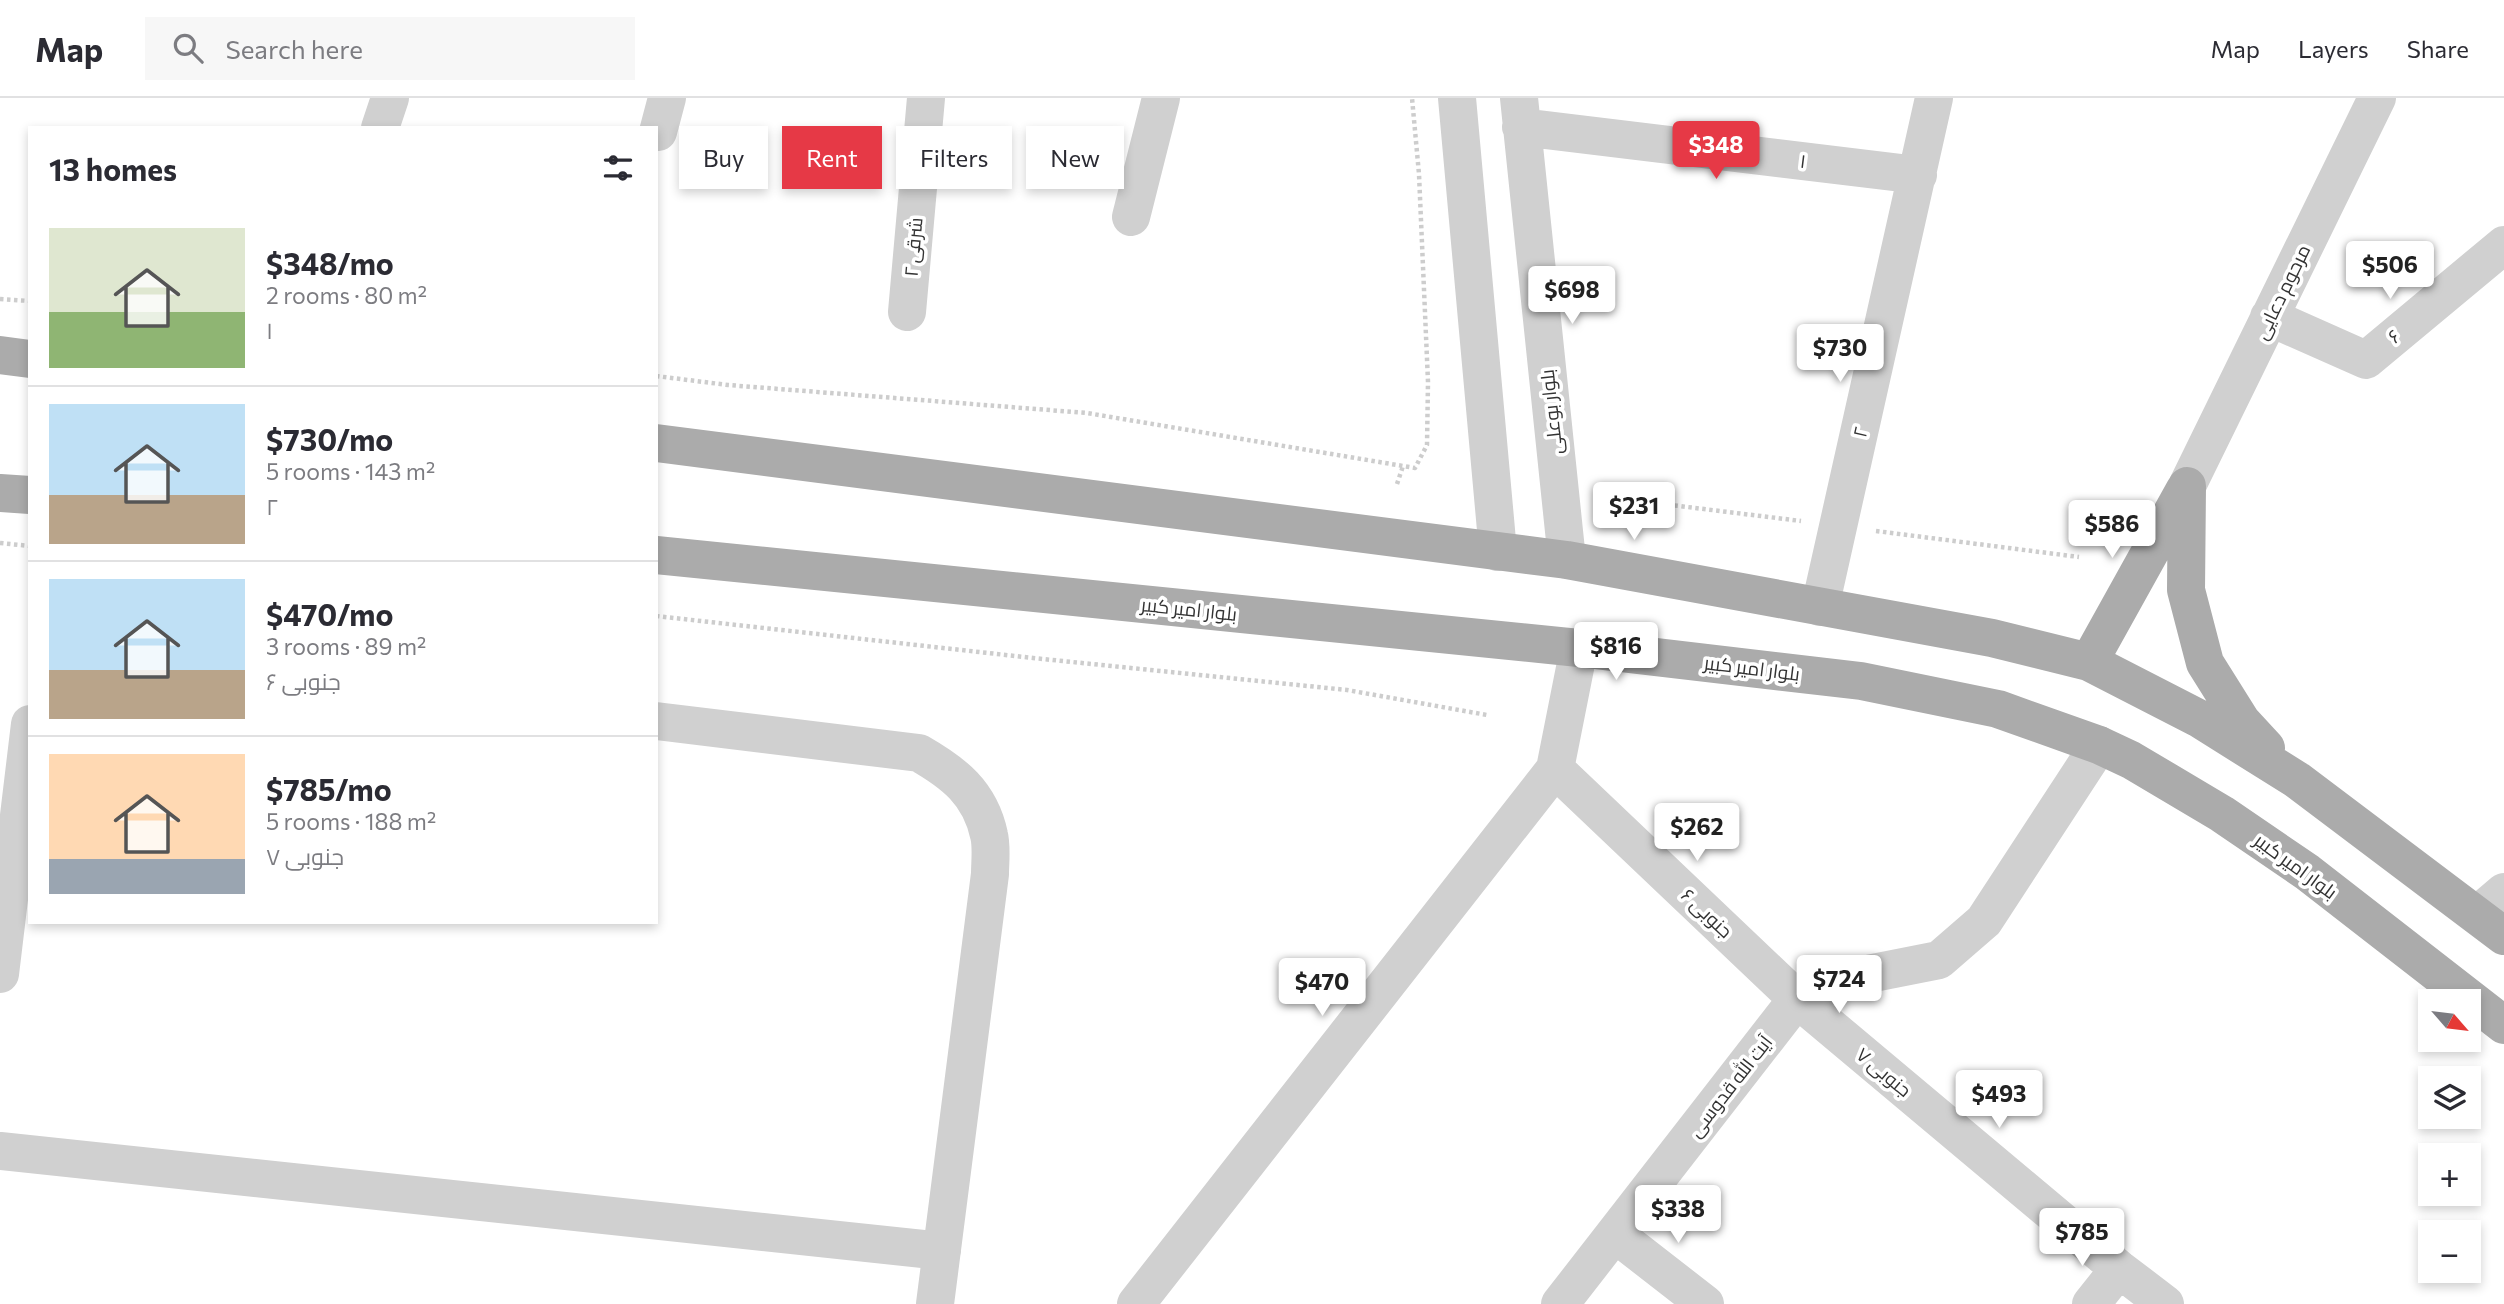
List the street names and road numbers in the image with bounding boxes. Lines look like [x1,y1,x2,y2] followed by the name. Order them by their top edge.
[1799,149,1807,172] street label: ۱
[898,216,928,278] street label: شرقی ۲
[2249,241,2317,344] street label: مرحوم دعایی
[2383,324,2405,347] street label: ۶
[1535,368,1567,456] street label: بلوار بوعلی
[1847,424,1872,439] street label: ۲
[1139,592,1238,626] street label: بلوار امیر کبیر
[1702,650,1801,686] street label: بلوار امیر کبیر
[2249,827,2342,904] street label: بلوار امیر کبیر
[1676,883,1738,943] street label: ۶ جنوبی
[1683,1030,1777,1142] street label: آیت الله قدوسی
[1852,1042,1916,1102] street label: ۷ جنوبی

